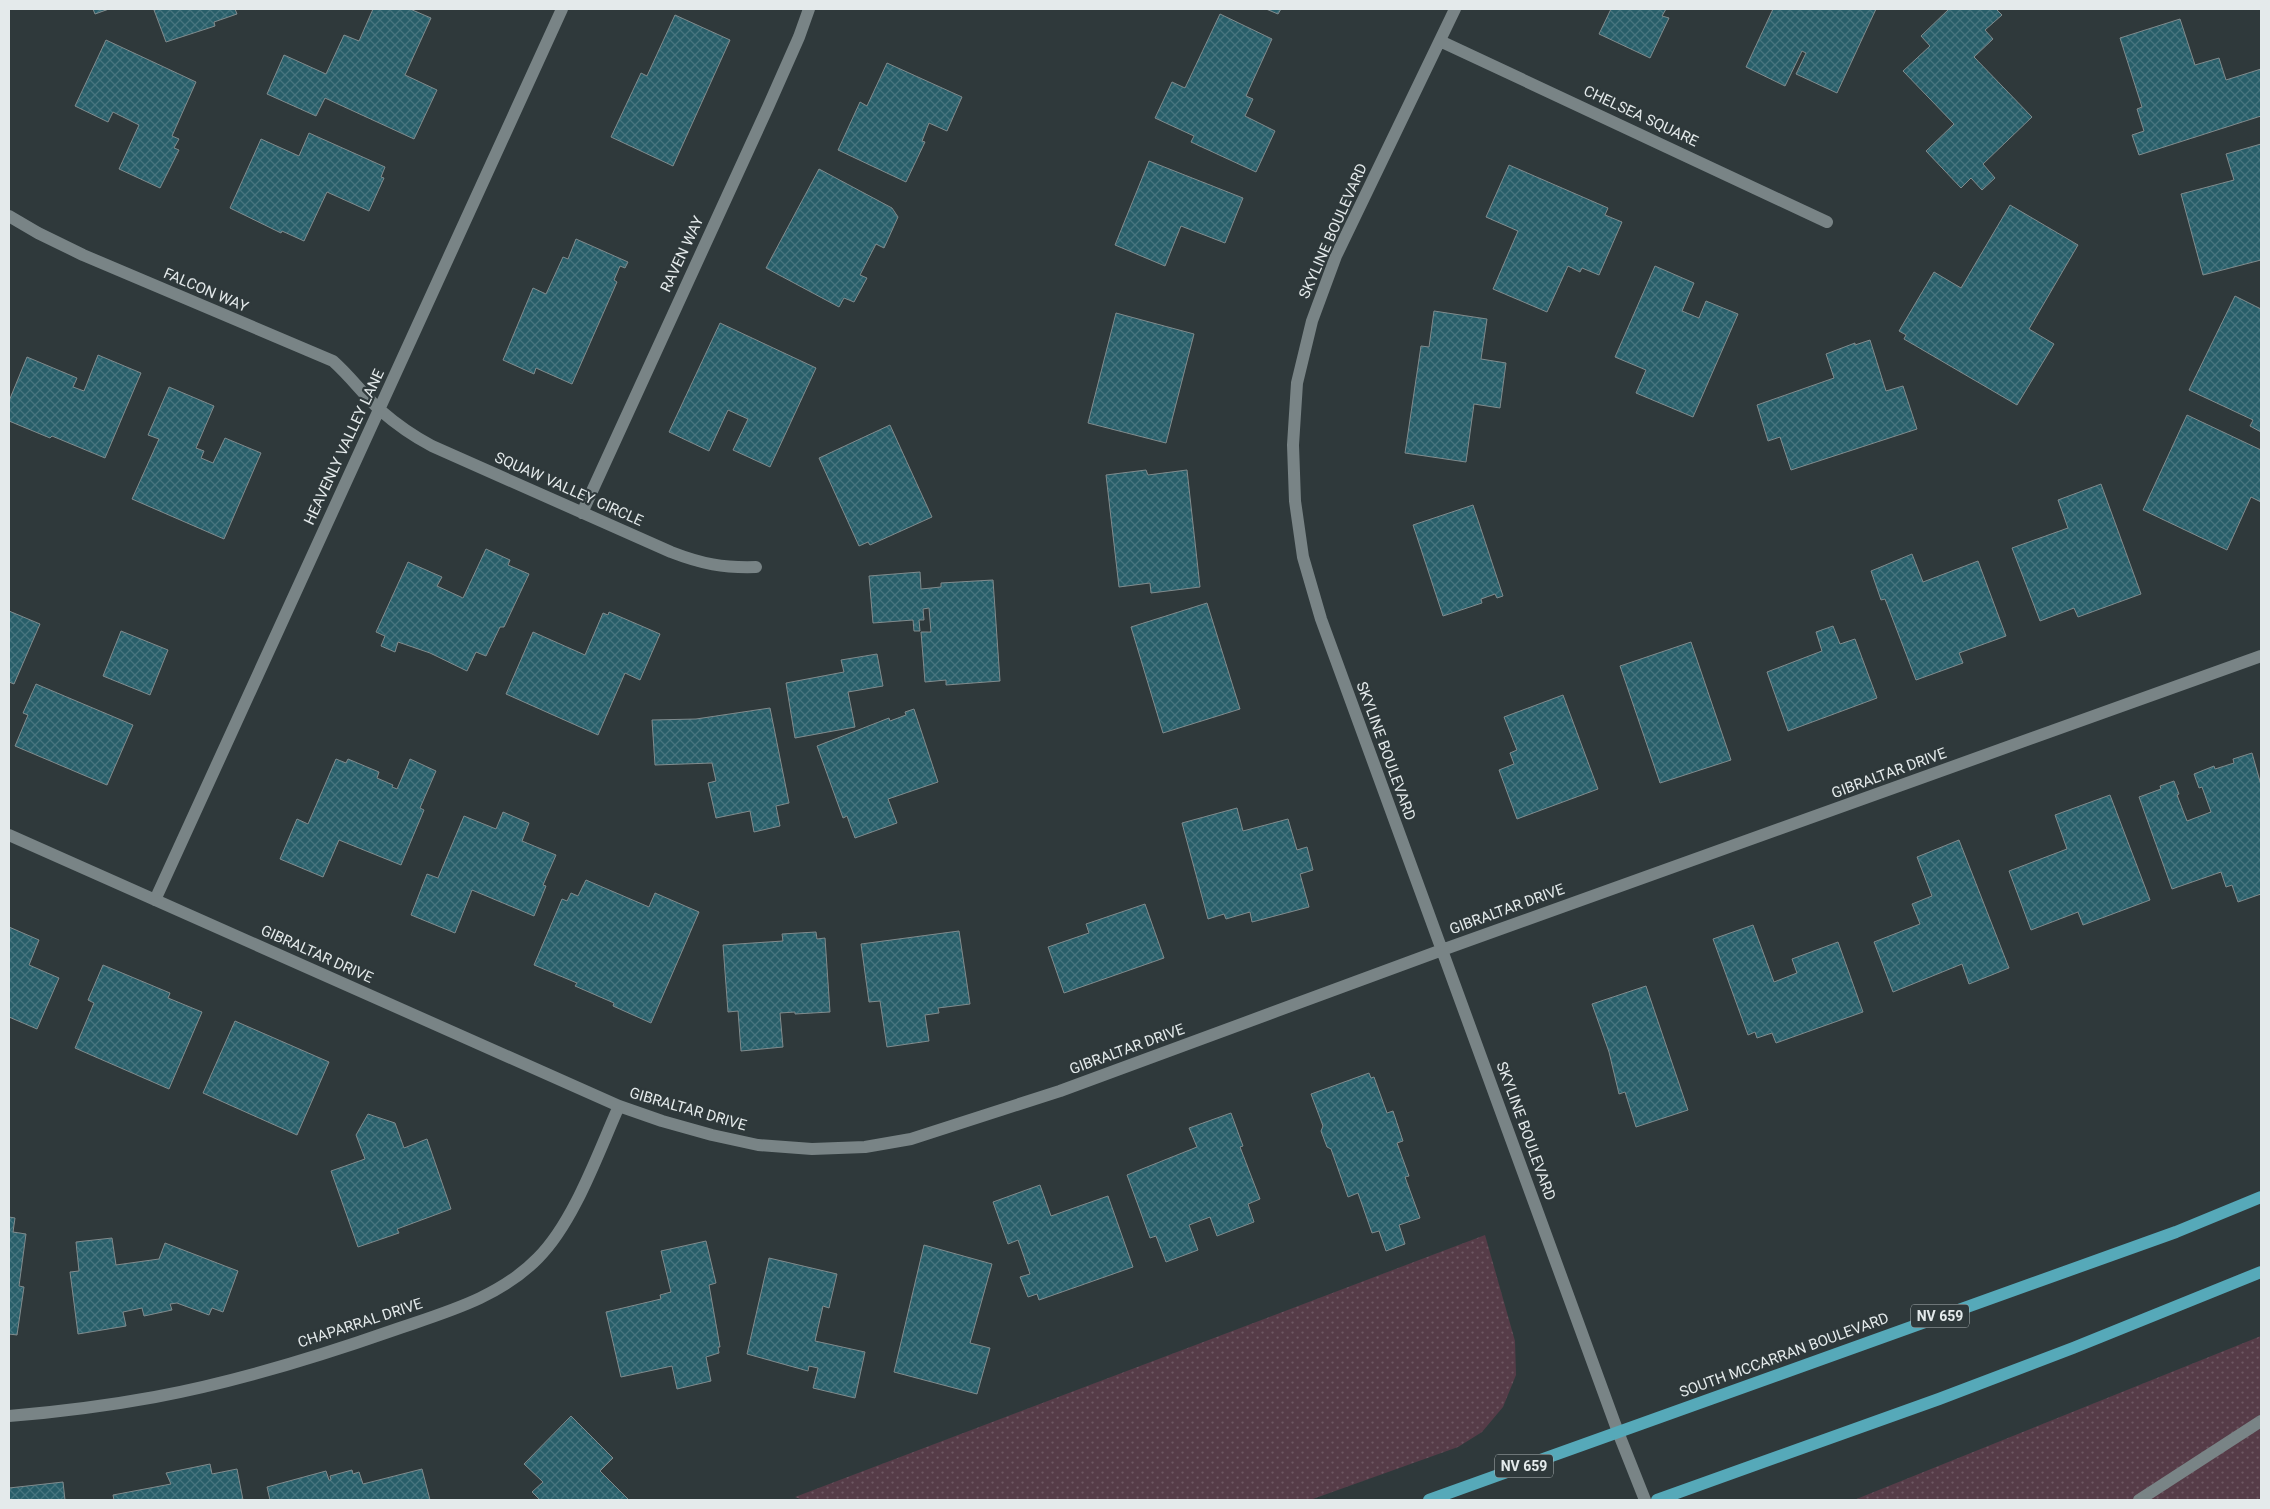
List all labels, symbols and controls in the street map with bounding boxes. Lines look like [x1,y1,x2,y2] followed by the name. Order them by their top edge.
[1581,82,1702,151] street label: CHELSEA SQUARE
[1295,161,1371,301] street label: SKYLINE BOULEVARD
[657,213,707,295] street label: RAVEN WAY
[161,264,251,316] street label: FALCON WAY
[300,366,388,528] street label: HEAVENLY VALLEY LANE
[492,448,647,530] street label: SQUAW VALLEY CIRCLE
[1353,679,1419,823] street label: SKYLINE BOULEVARD
[1829,744,1949,802] street label: GIBRALTAR DRIVE
[1447,880,1567,938] street label: GIBRALTAR DRIVE
[258,921,376,987] street label: GIBRALTAR DRIVE
[1067,1020,1187,1078] street label: GIBRALTAR DRIVE
[1493,1059,1559,1203] street label: SKYLINE BOULEVARD
[627,1084,749,1134] street label: GIBRALTAR DRIVE
[295,1294,425,1352] street label: CHAPARRAL DRIVE
[1911,1304,1969,1328] road number: NV 659
[1677,1309,1891,1401] street label: SOUTH MCCARRAN BOULEVARD
[1495,1454,1553,1478] road number: NV 659

